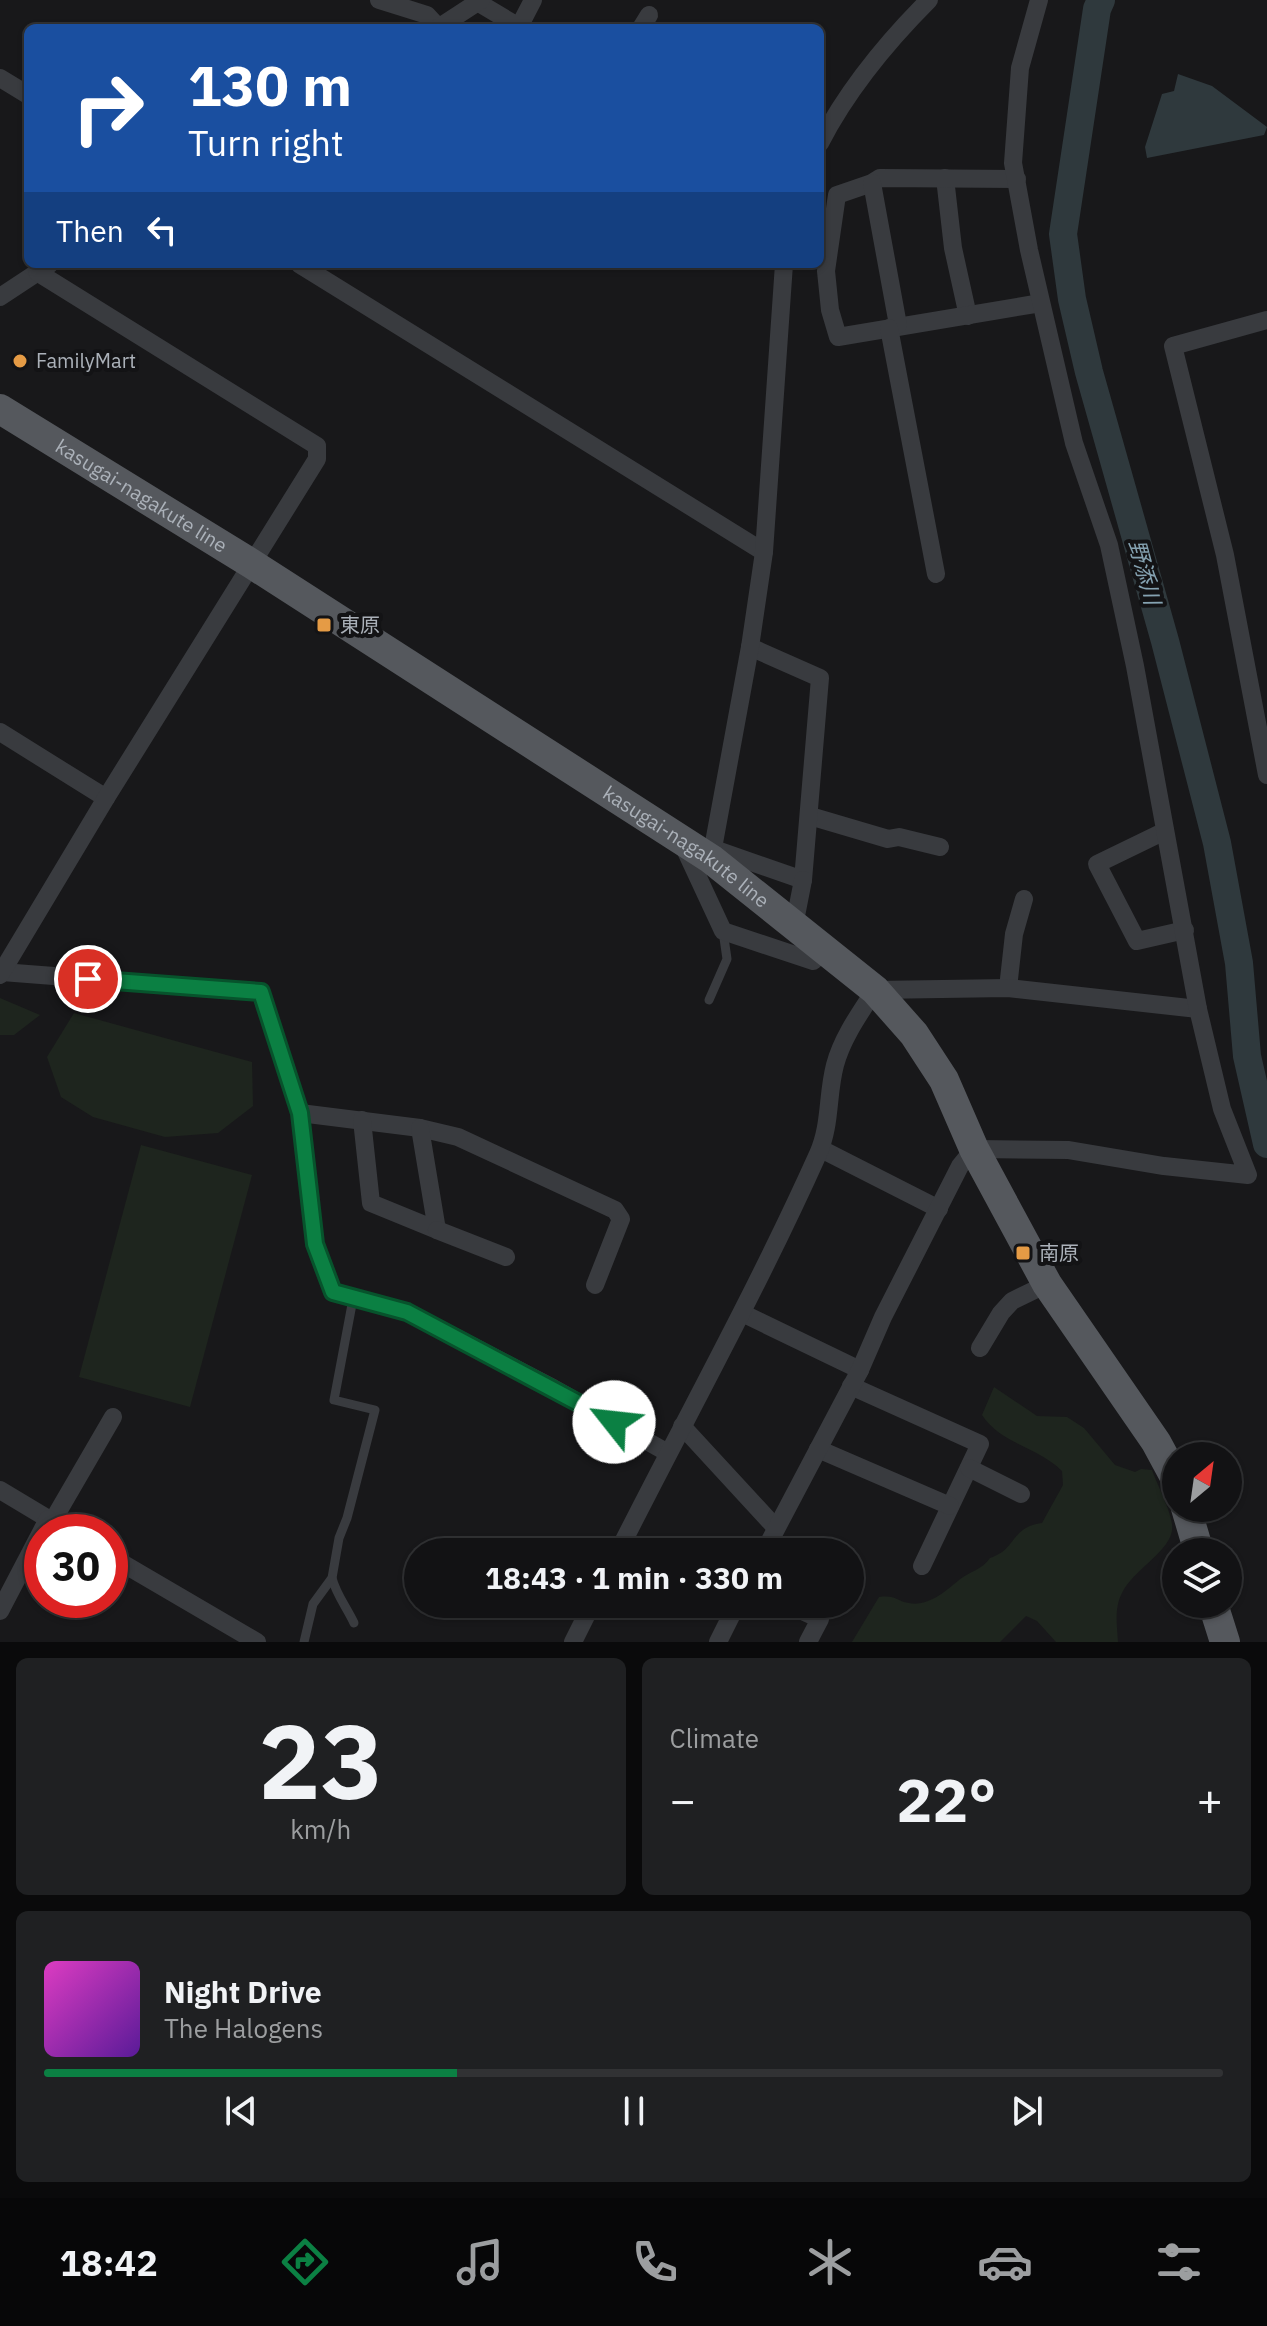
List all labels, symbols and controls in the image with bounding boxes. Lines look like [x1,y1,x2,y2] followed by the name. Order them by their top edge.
[188,49,352,121] text: 130 m
[56,56,160,160] icon: right
[188,119,344,166] text: Turn right
[140,208,184,252] icon: left
[56,211,124,250] text: Then
[36,347,136,374] place label: FamilyMart
[11,352,29,370] marker: FamilyMart
[51,432,233,559] street label: kasugai-nagakute line
[1123,536,1169,609] water label: 野添川
[340,611,380,638] place label: 東原
[315,616,333,634] marker: 東原
[598,779,775,913] street label: kasugai-nagakute line
[54,945,122,1013] pin
[66,957,110,1001] icon: arrive
[1039,1239,1079,1266] place label: 南原
[1014,1244,1032,1262] marker: 南原
[572,1380,656,1464] position arrow
[1162,1442,1242,1522] north arrow
[1162,1442,1242,1618] map controls
[24,1514,128,1618] speed limit sign: 30
[1162,1538,1242,1618] button: layers
[485,1558,783,1597] text: 18:43 · 1 min · 330 m
[258,1692,383,1828] text: 23
[670,1721,759,1755] text: Climate
[896,1760,996,1839] text: 22°
[670,1771,696,1828] text: −
[1197,1771,1223,1828] text: +
[290,1812,351,1846] text: km/h
[164,1972,322,2011] text: Night Drive
[164,2011,323,2045] text: The Halogens
[219,2089,263,2133] icon: previous
[612,2089,656,2133] icon: pause
[1005,2089,1049,2133] icon: next
[277,2234,333,2290] icon: directions
[452,2234,508,2290] icon: music
[627,2234,683,2290] icon: phone
[802,2234,858,2290] icon: climate
[977,2234,1033,2290] icon: car
[1151,2234,1207,2290] icon: filters
[59,2239,158,2286] text: 18:42

